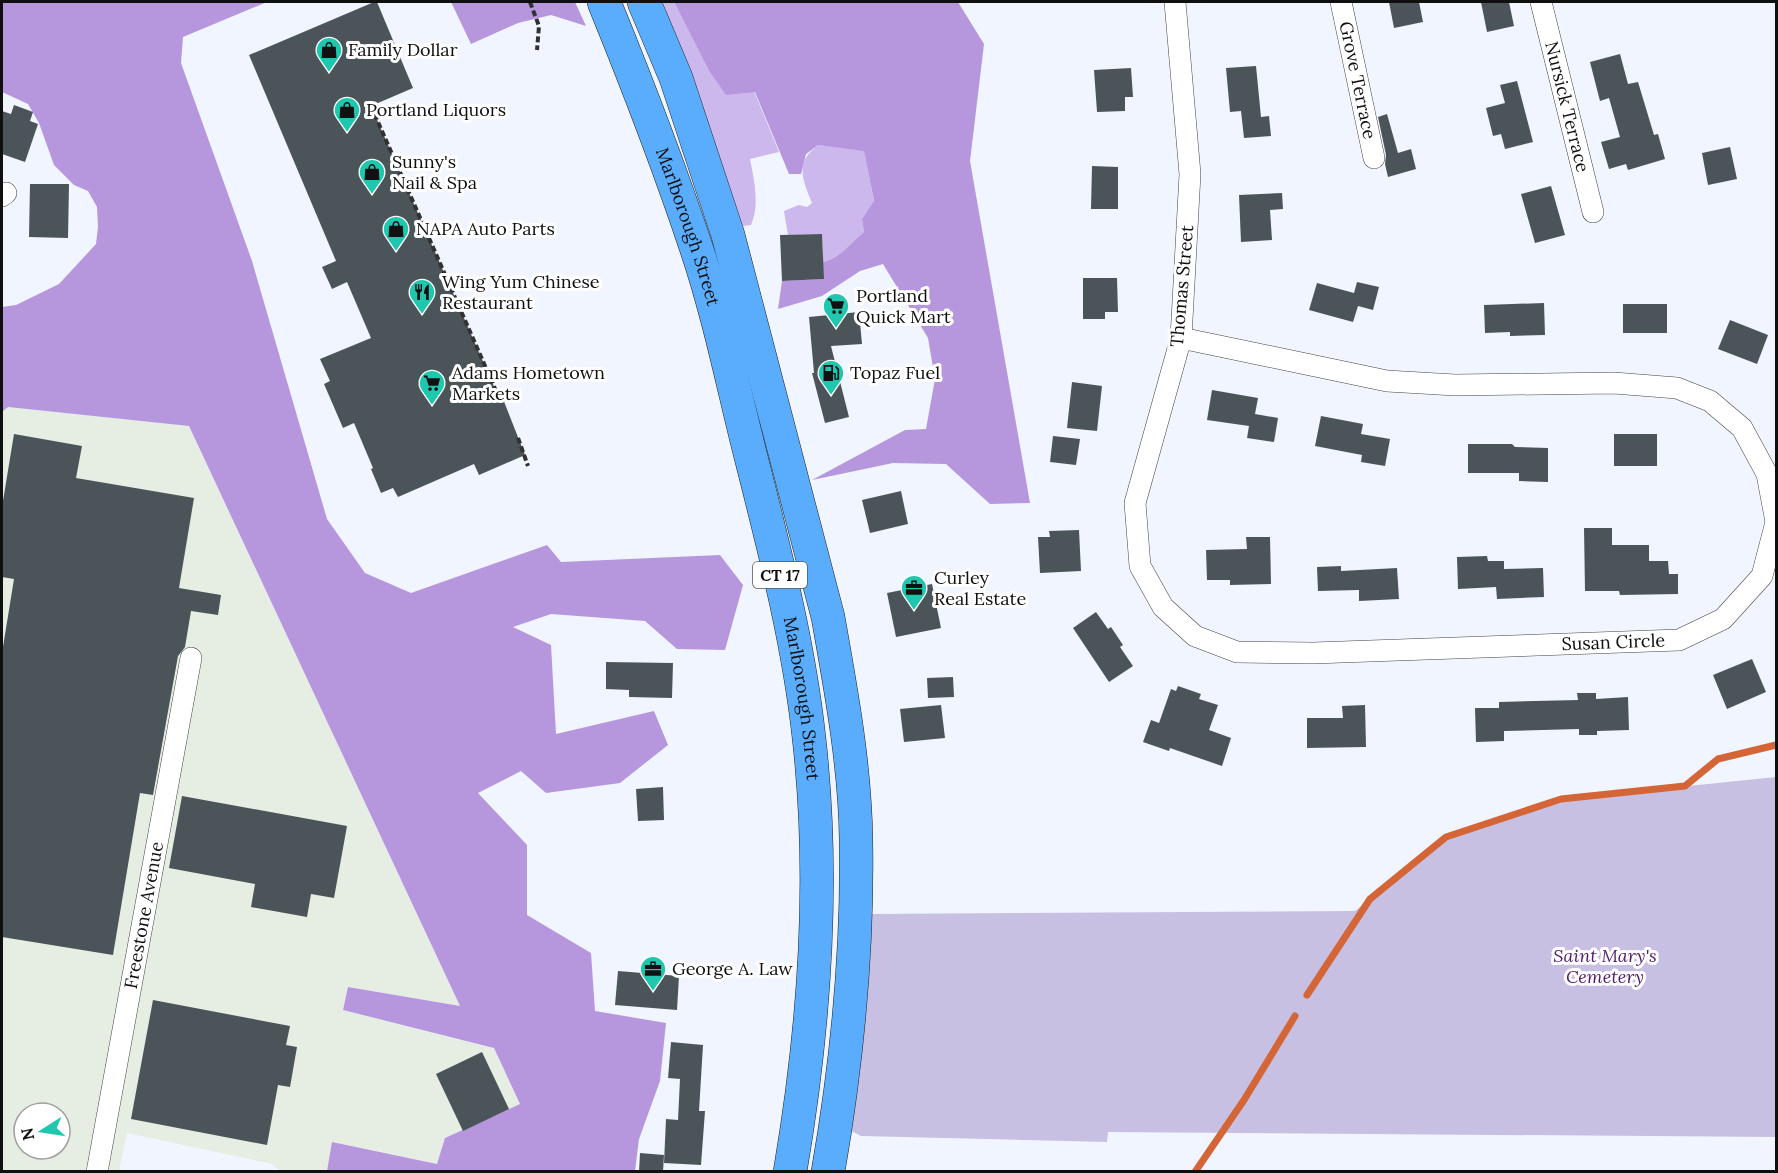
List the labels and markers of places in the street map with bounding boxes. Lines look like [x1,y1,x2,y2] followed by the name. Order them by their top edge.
[314,35,344,73] shop icon: Family Dollar
[348,38,458,61] place label: Family Dollar
[332,95,362,133] shop icon: Portland Liquors
[366,98,506,121] place label: Portland Liquors
[392,150,477,194] place label: Sunny's Nail & Spa
[357,157,387,195] shop icon: Sunny's Nail & Spa
[381,214,411,252] shop icon: NAPA Auto Parts
[416,217,555,240] place label: NAPA Auto Parts
[442,270,600,314] place label: Wing Yum Chinese Restaurant
[407,277,437,315] restaurant icon: Wing Yum Chinese Restaurant
[856,284,951,328] place label: Portland Quick Mart
[821,291,851,329] supermarket icon: Portland Quick Mart
[816,358,846,396] fuel station icon: Topaz Fuel
[451,361,605,405] place label: Adams Hometown Markets
[850,361,940,384] place label: Topaz Fuel
[417,368,447,406] supermarket icon: Adams Hometown Markets
[934,566,1026,610] place label: Curley Real Estate
[899,573,929,611] office icon: Curley Real Estate
[638,954,668,992] office icon: George A. Law
[672,957,793,980] place label: George A. Law

